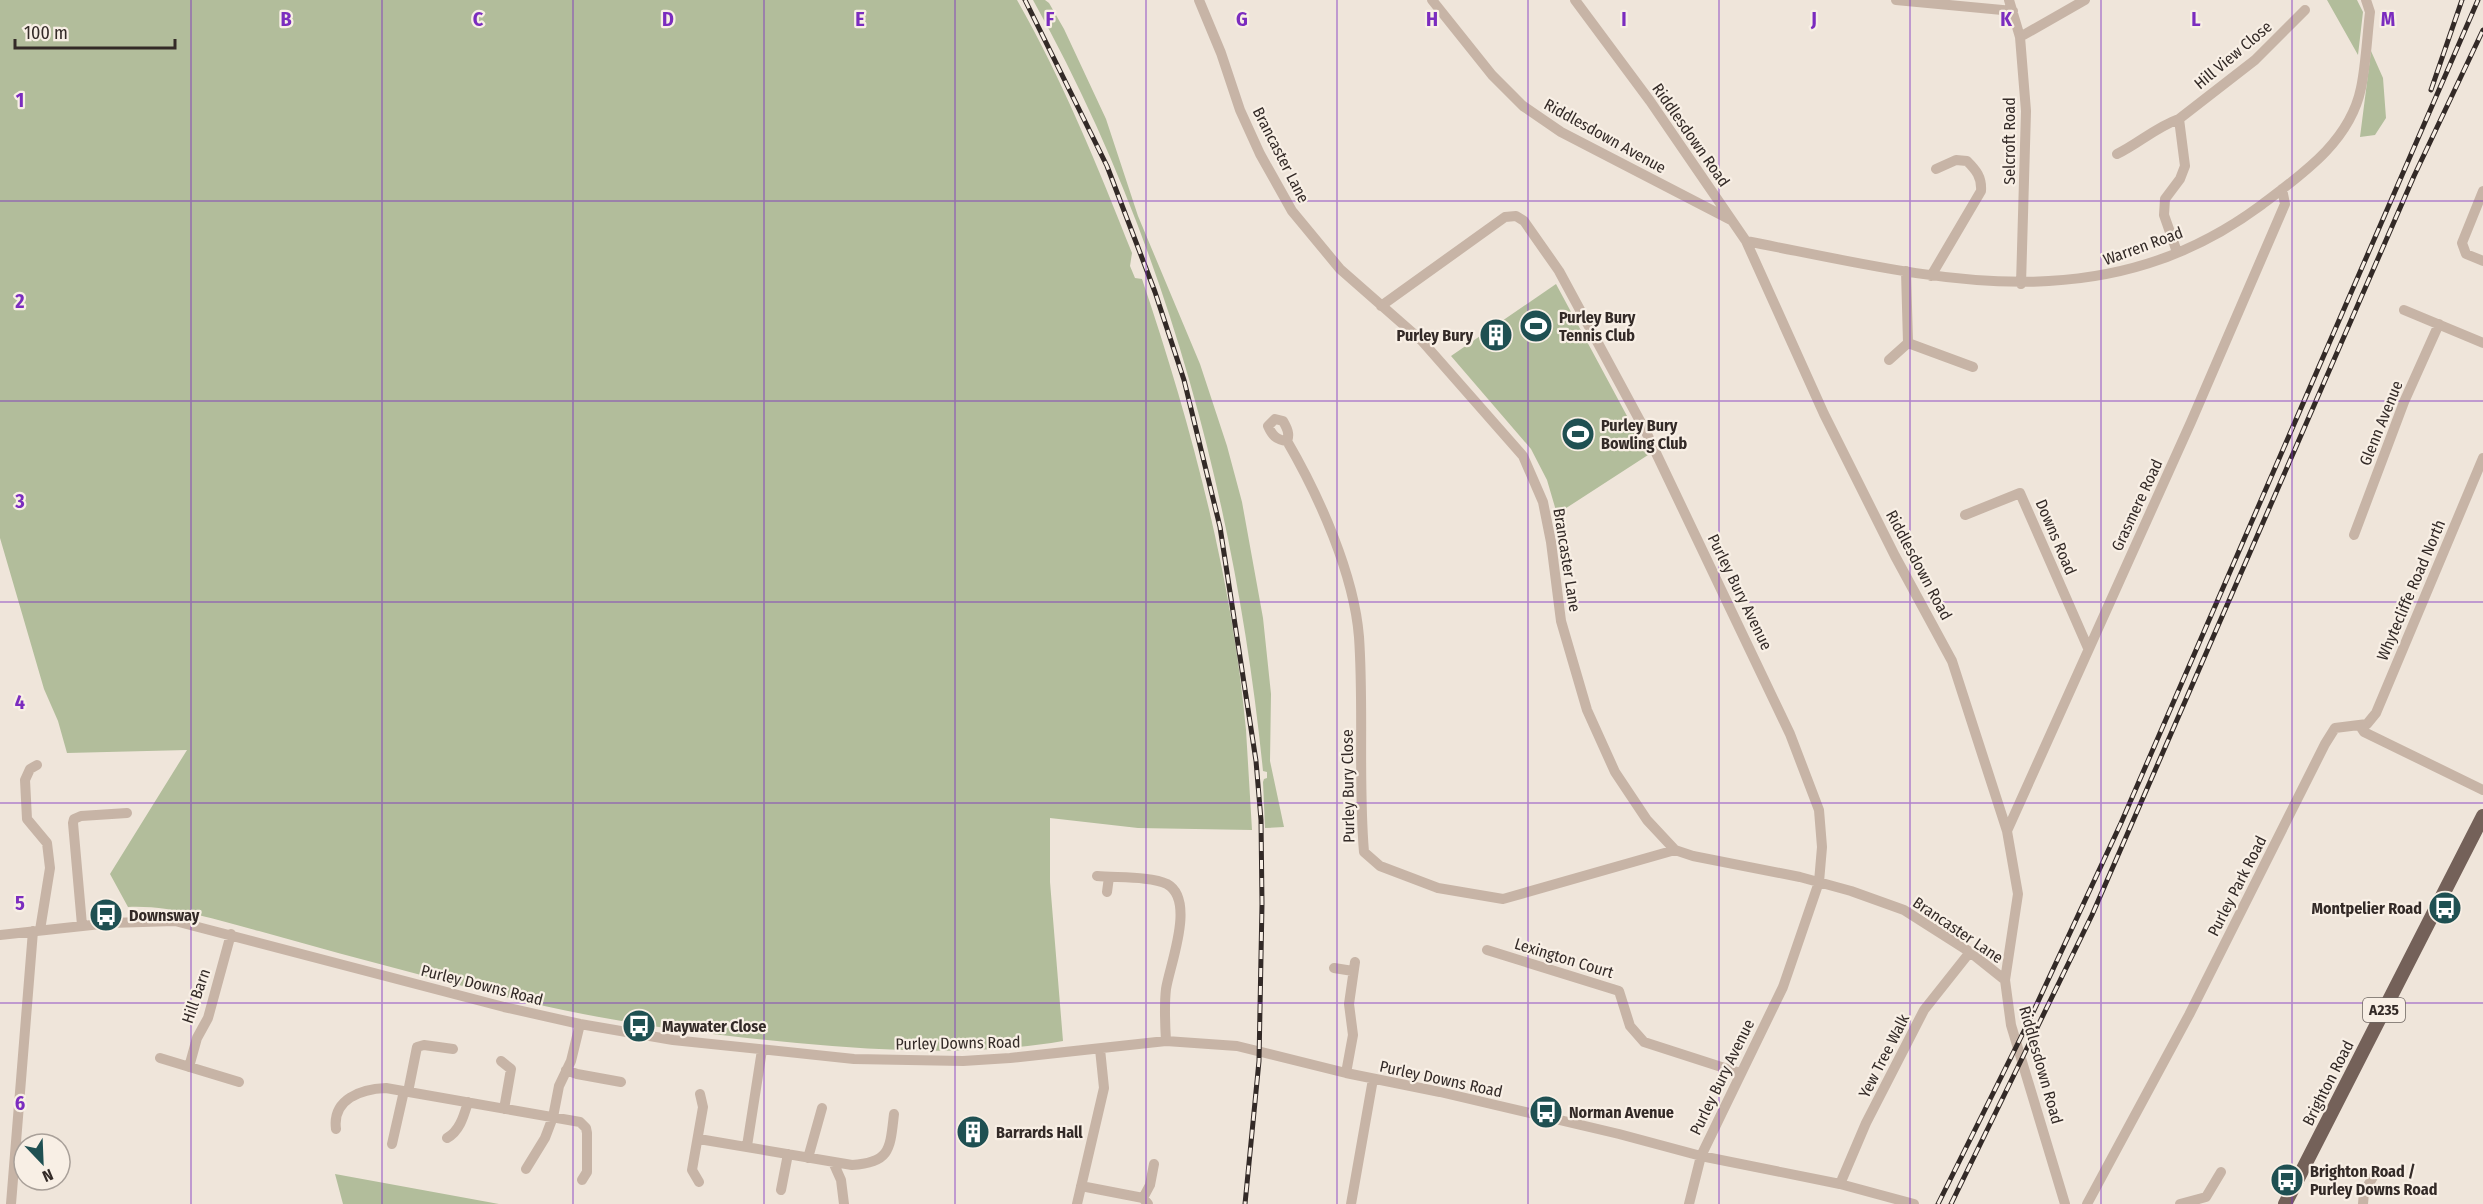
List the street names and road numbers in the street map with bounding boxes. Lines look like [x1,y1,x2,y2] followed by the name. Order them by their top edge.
[2190,17,2276,93] street label: Hill View Close
[1648,80,1734,190] street label: Riddlesdown Road
[1541,95,1669,177] street label: Riddlesdown Avenue
[2000,97,2019,185] street label: Selcroft Road
[1249,104,1313,206] street label: Brancaster Lane
[2101,223,2185,269] street label: Warren Road
[2355,378,2407,468] street label: Glenn Avenue
[2107,456,2167,554] street label: Grasmere Road
[2032,496,2080,578] street label: Downs Road
[1549,507,1585,613] street label: Brancaster Lane
[1882,507,1956,623] street label: Riddlesdown Road
[2373,517,2449,663] street label: Whytecliffe Road North
[1704,531,1776,653] street label: Purley Bury Avenue
[1338,729,1358,843] street label: Purley Bury Close
[2204,833,2270,939] street label: Purley Park Road
[1909,893,2007,967] street label: Brancaster Lane
[1512,934,1617,982] street label: Lexington Court
[419,961,545,1009] street label: Purley Downs Road
[178,966,214,1026] street label: Hill Barn
[2363,998,2405,1022] road number: A235
[2015,1004,2067,1126] street label: Riddlesdown Road
[1855,1010,1914,1101] street label: Yew Tree Walk
[1686,1016,1758,1138] street label: Purley Bury Avenue
[895,1032,1021,1054] street label: Purley Downs Road
[2298,1037,2358,1129] street label: Brighton Road
[1378,1057,1504,1101] street label: Purley Downs Road

